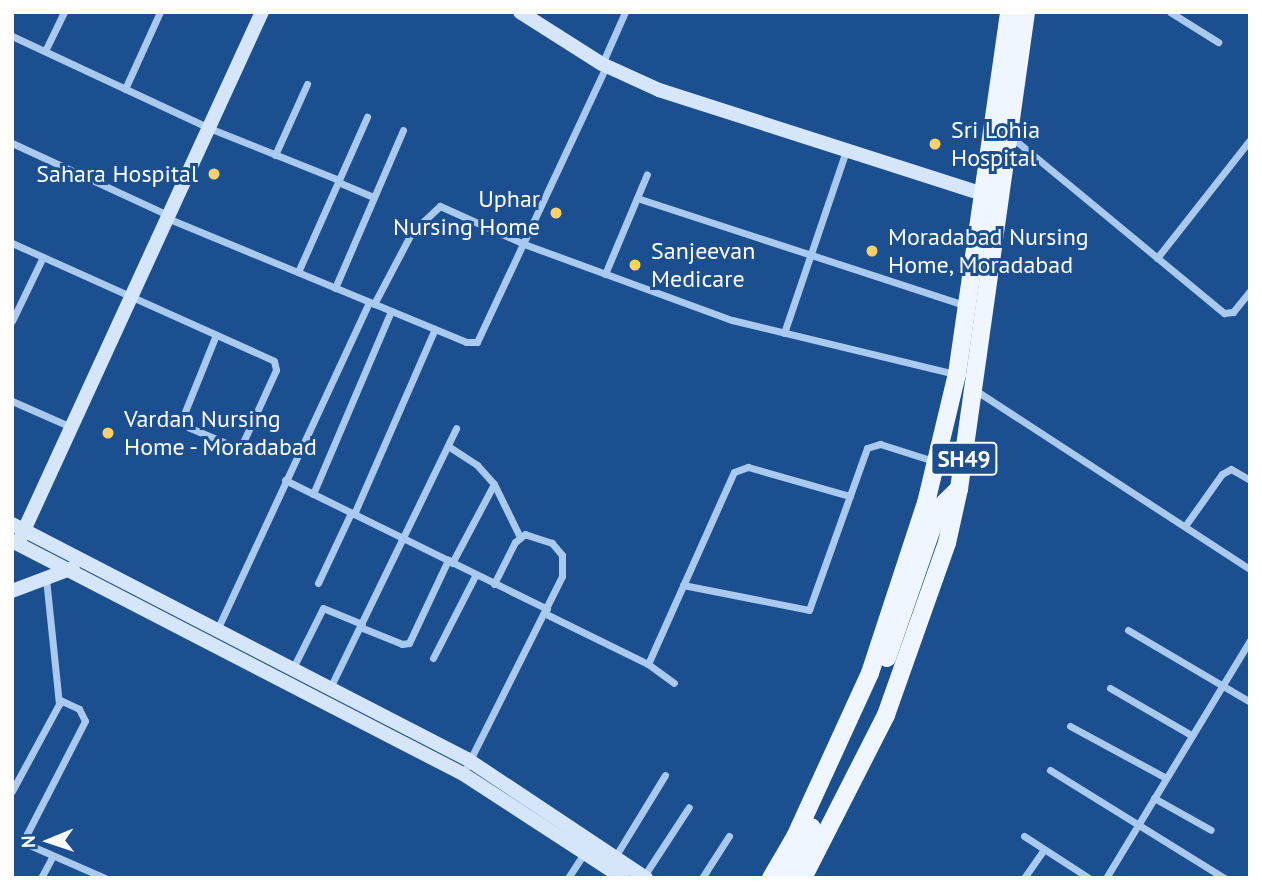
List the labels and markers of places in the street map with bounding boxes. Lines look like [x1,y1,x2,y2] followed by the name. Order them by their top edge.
[951,116,1040,172] place label: Sri Lohia Hospital
[925,134,945,154] marker: Sri Lohia Hospital
[36,160,198,188] place label: Sahara Hospital
[204,164,224,184] marker: Sahara Hospital
[393,185,540,241] place label: Uphar Nursing Home
[546,203,566,223] marker: Uphar Nursing Home
[888,223,1089,279] place label: Moradabad Nursing Home, Moradabad
[651,237,755,293] place label: Sanjeevan Medicare
[862,241,882,261] marker: Moradabad Nursing Home, Moradabad
[625,255,645,275] marker: Sanjeevan Medicare
[124,405,321,461] place label: Vardan Nursing Home - Moradabad
[98,423,118,443] marker: Vardan Nursing Home - Moradabad

